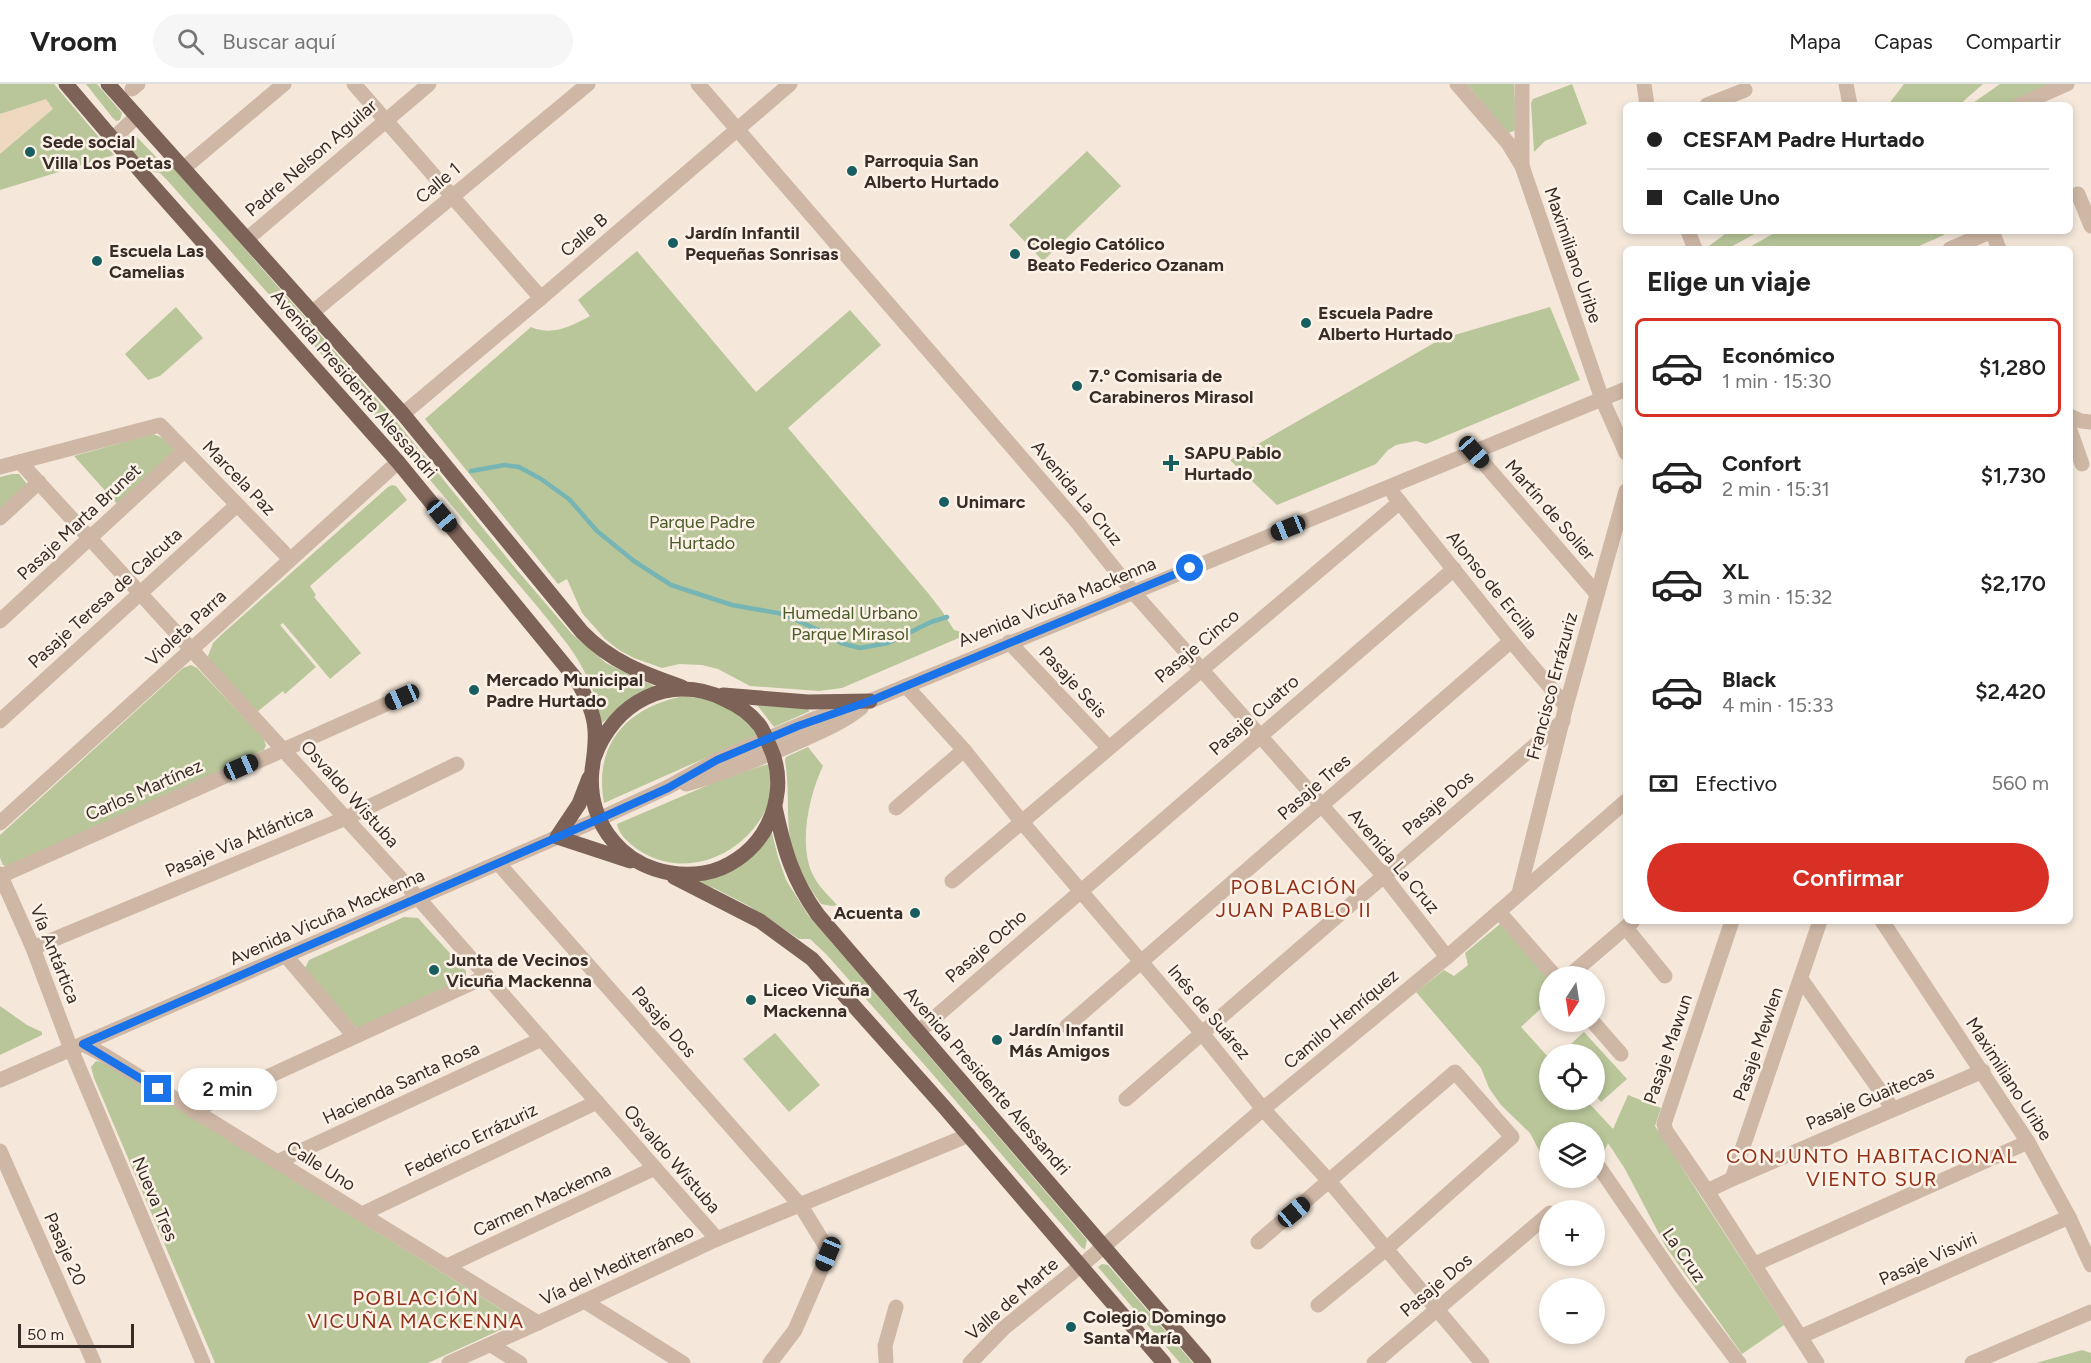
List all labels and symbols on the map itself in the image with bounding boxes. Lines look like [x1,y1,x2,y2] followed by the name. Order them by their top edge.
[241,95,381,221] street label: Padre Nelson Aguilar
[42,131,172,174] place label: Sede social Villa Los Poetas
[23,145,37,159] marker: Sede social Villa Los Poetas
[864,150,999,193] place label: Parroquia San Alberto Hurtado
[411,158,465,208] street label: Calle 1
[845,164,859,178] marker: Parroquia San Alberto Hurtado
[1539,184,1607,326] street label: Maximiliano Uribe
[556,209,612,261] street label: Calle B
[685,222,839,265] place label: Jardín Infantil Pequeñas Sonrisas
[1027,233,1224,276] place label: Colegio Católico Beato Federico Ozanam
[666,236,680,250] marker: Jardín Infantil Pequeñas Sonrisas
[109,240,205,283] place label: Escuela Las Camelias
[1008,247,1022,261] marker: Colegio Católico Beato Federico Ozanam
[90,254,104,268] marker: Escuela Las Camelias
[266,285,442,483] street label: Avenida Presidente Alessandri
[1318,302,1453,345] place label: Escuela Padre Alberto Hurtado
[1299,316,1313,330] marker: Escuela Padre Alberto Hurtado
[1089,365,1253,408] place label: 7.º Comisaria de Carabineros Mirasol
[1070,379,1084,393] marker: 7.º Comisaria de Carabineros Mirasol
[1455,433,1493,471] car
[198,436,280,520] street label: Marcela Paz
[1027,436,1127,550] street label: Avenida La Cruz
[1184,442,1281,485] place label: SAPU Pablo Hurtado
[1162,454,1180,472] marker: SAPU Pablo Hurtado
[1500,455,1600,565] street label: Martín de Solier
[13,459,145,585] street label: Pasaje Marta Brunet
[956,491,1026,513] place label: Unimarc
[937,495,951,509] marker: Unimarc
[424,496,460,536] car
[649,511,755,554] park label: Parque Padre Hurtado
[1268,513,1308,543] car
[24,523,186,673] street label: Pasaje Teresa de Calcuta
[1442,527,1542,643] street label: Alonso de Ercilla
[955,552,1159,652] street label: Avenida Vicuña Mackenna
[1176,554,1203,581] route start
[141,585,231,671] street label: Violeta Parra
[782,602,918,645] park label: Humedal Urbano Parque Mirasol
[1150,604,1244,688] street label: Pasaje Cinco
[1522,610,1582,762] street label: Francisco Errázuriz
[1034,642,1112,722] street label: Pasaje Seis
[486,669,643,712] place label: Mercado Municipal Padre Hurtado
[1205,670,1303,760] street label: Pasaje Cuatro
[382,681,422,713] car
[467,683,481,697] marker: Mercado Municipal Padre Hurtado
[296,736,404,852] street label: Osvaldo Wistuba
[1273,749,1355,825] street label: Pasaje Tres
[221,751,261,783] car
[82,754,206,826] street label: Carlos Martínez
[1398,766,1478,840] street label: Pasaje Dos
[162,800,316,882] street label: Pasaje Via Atlántica
[1344,804,1444,918] street label: Avenida La Cruz
[226,864,428,970] street label: Avenida Vicuña Mackenna
[1216,875,1372,922] district label: POBLACIÓN JUAN PABLO II
[25,901,85,1007] street label: Vía Antártica
[833,902,903,924] place label: Acuenta
[941,905,1031,987] street label: Pasaje Ocho
[908,906,922,920] marker: Acuenta
[446,949,592,992] place label: Junta de Vecinos Vicuña Mackenna
[1163,960,1255,1064] street label: Inés de Suárez
[427,963,441,977] marker: Junta de Vecinos Vicuña Mackenna
[1279,964,1403,1073] street label: Camilo Henríquez
[1539,966,1605,1032] north arrow
[763,979,870,1022] place label: Liceo Vicuña Mackenna
[627,982,701,1062] street label: Pasaje Dos
[899,982,1075,1180] street label: Avenida Presidente Alessandri
[1728,984,1788,1104] street label: Pasaje Mewlen
[1639,991,1697,1107] street label: Pasaje Mawun
[744,993,758,1007] marker: Liceo Vicuña Mackenna
[1961,1013,2057,1145] street label: Maximiliano Uribe
[1009,1019,1124,1062] place label: Jardín Infantil Más Amigos
[990,1033,1004,1047] marker: Jardín Infantil Más Amigos
[319,1037,483,1129] street label: Hacienda Santa Rosa
[1803,1061,1937,1135] street label: Pasaje Guaitecas
[179,1068,278,1110] callout: 2 min
[144,1075,171,1102] route end
[401,1098,541,1182] street label: Federico Errázuriz
[619,1100,725,1218] street label: Osvaldo Wistuba
[282,1136,360,1196] street label: Calle Uno
[1726,1144,2018,1191] district label: CONJUNTO HABITACIONAL VIENTO SUR
[127,1153,183,1245] street label: Nueva Tres
[470,1158,614,1242] street label: Carmen Mackenna
[1274,1194,1314,1230] car
[39,1209,91,1289] street label: Pasaje 20
[537,1220,697,1310] street label: Vía del Mediterráneo
[1658,1224,1711,1286] street label: La Cruz
[1876,1228,1980,1290] street label: Pasaje Visviri
[813,1234,843,1274] car
[1395,1249,1477,1321] street label: Pasaje Dos
[961,1253,1063,1345] street label: Valle de Marte
[307,1286,525,1333] district label: POBLACIÓN VICUÑA MACKENNA
[1083,1306,1226,1349] place label: Colegio Domingo Santa María
[1064,1320,1078,1334] marker: Colegio Domingo Santa María
[18,1321,134,1348] scale bar

